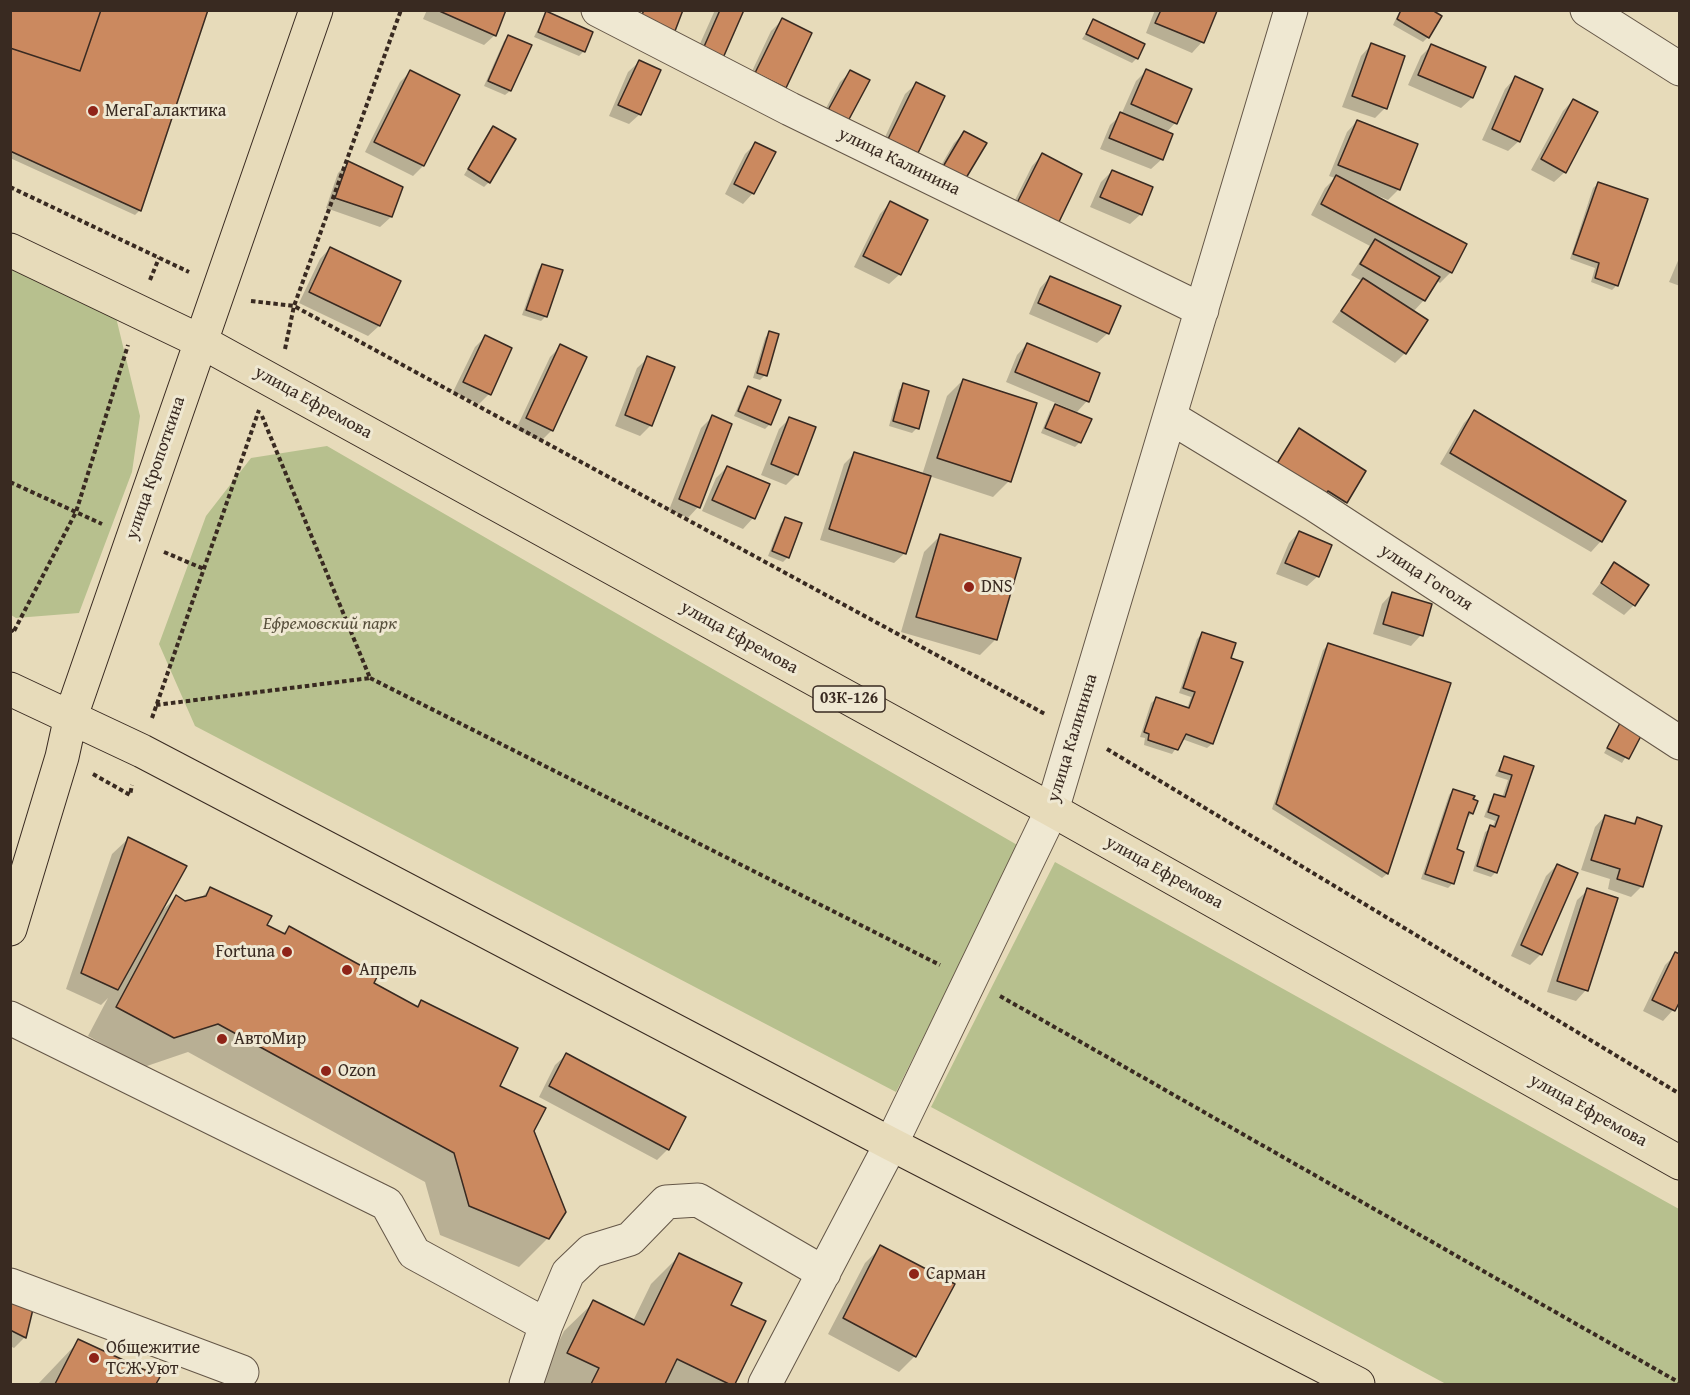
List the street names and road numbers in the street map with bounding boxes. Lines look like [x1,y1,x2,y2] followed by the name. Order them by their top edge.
[835,123,963,201] street label: улица Калинина
[250,362,376,444] street label: улица Ефремова
[121,394,191,542] street label: улица Кропоткина
[1376,540,1476,616] street label: улица Гоголя
[676,597,802,679] street label: улица Ефремова
[1043,671,1103,805] street label: улица Калинина
[813,686,885,712] road number: 03К-126
[1101,832,1227,914] street label: улица Ефремова
[1525,1070,1651,1152] street label: улица Ефремова

